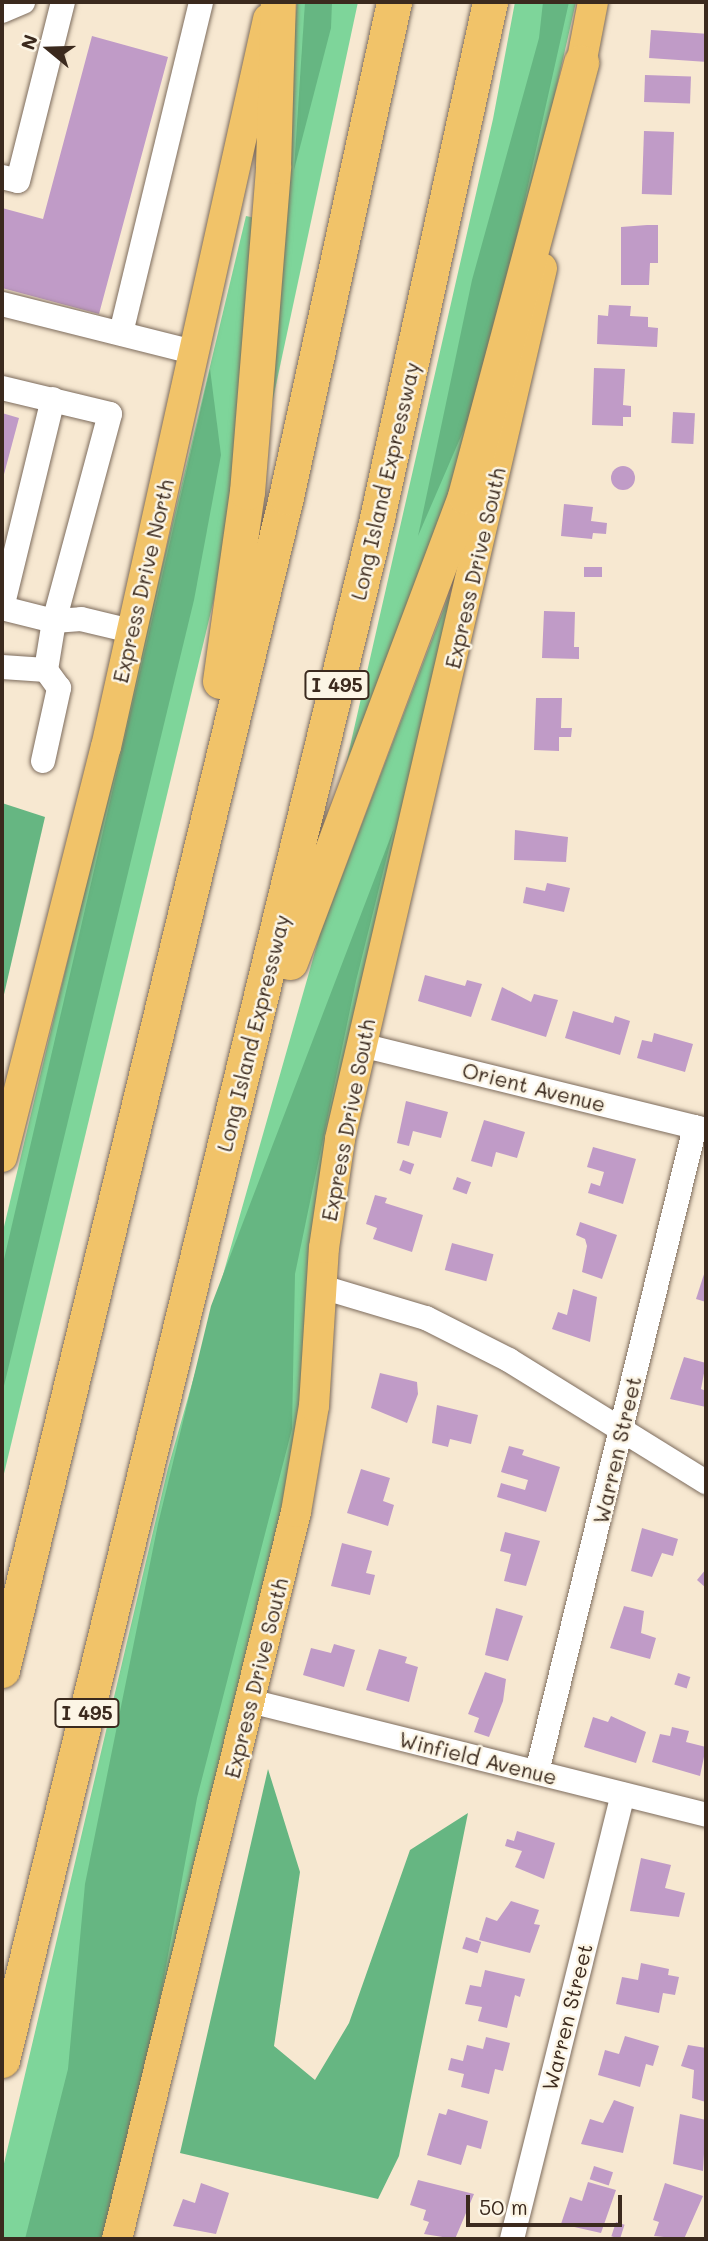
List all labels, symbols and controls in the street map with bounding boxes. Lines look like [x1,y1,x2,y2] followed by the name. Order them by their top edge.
[14,14,84,84] north arrow
[15,31,43,53] text: N
[345,360,425,602] street label: Long Island Expressway
[440,465,510,671] street label: Express Drive South
[107,477,179,685] street label: Express Drive North
[304,670,370,700] road number: I 495
[211,912,295,1154] street label: Long Island Expressway
[316,1017,380,1223] street label: Express Drive South
[460,1057,608,1117] street label: Orient Avenue
[588,1374,646,1526] street label: Warren Street
[219,1575,293,1781] street label: Express Drive South
[54,1698,120,1728] road number: I 495
[396,1726,560,1790] street label: Winfield Avenue
[537,1941,597,2093] street label: Warren Street
[470,2182,626,2226] scale bar
[479,2193,528,2220] text: 50 m

